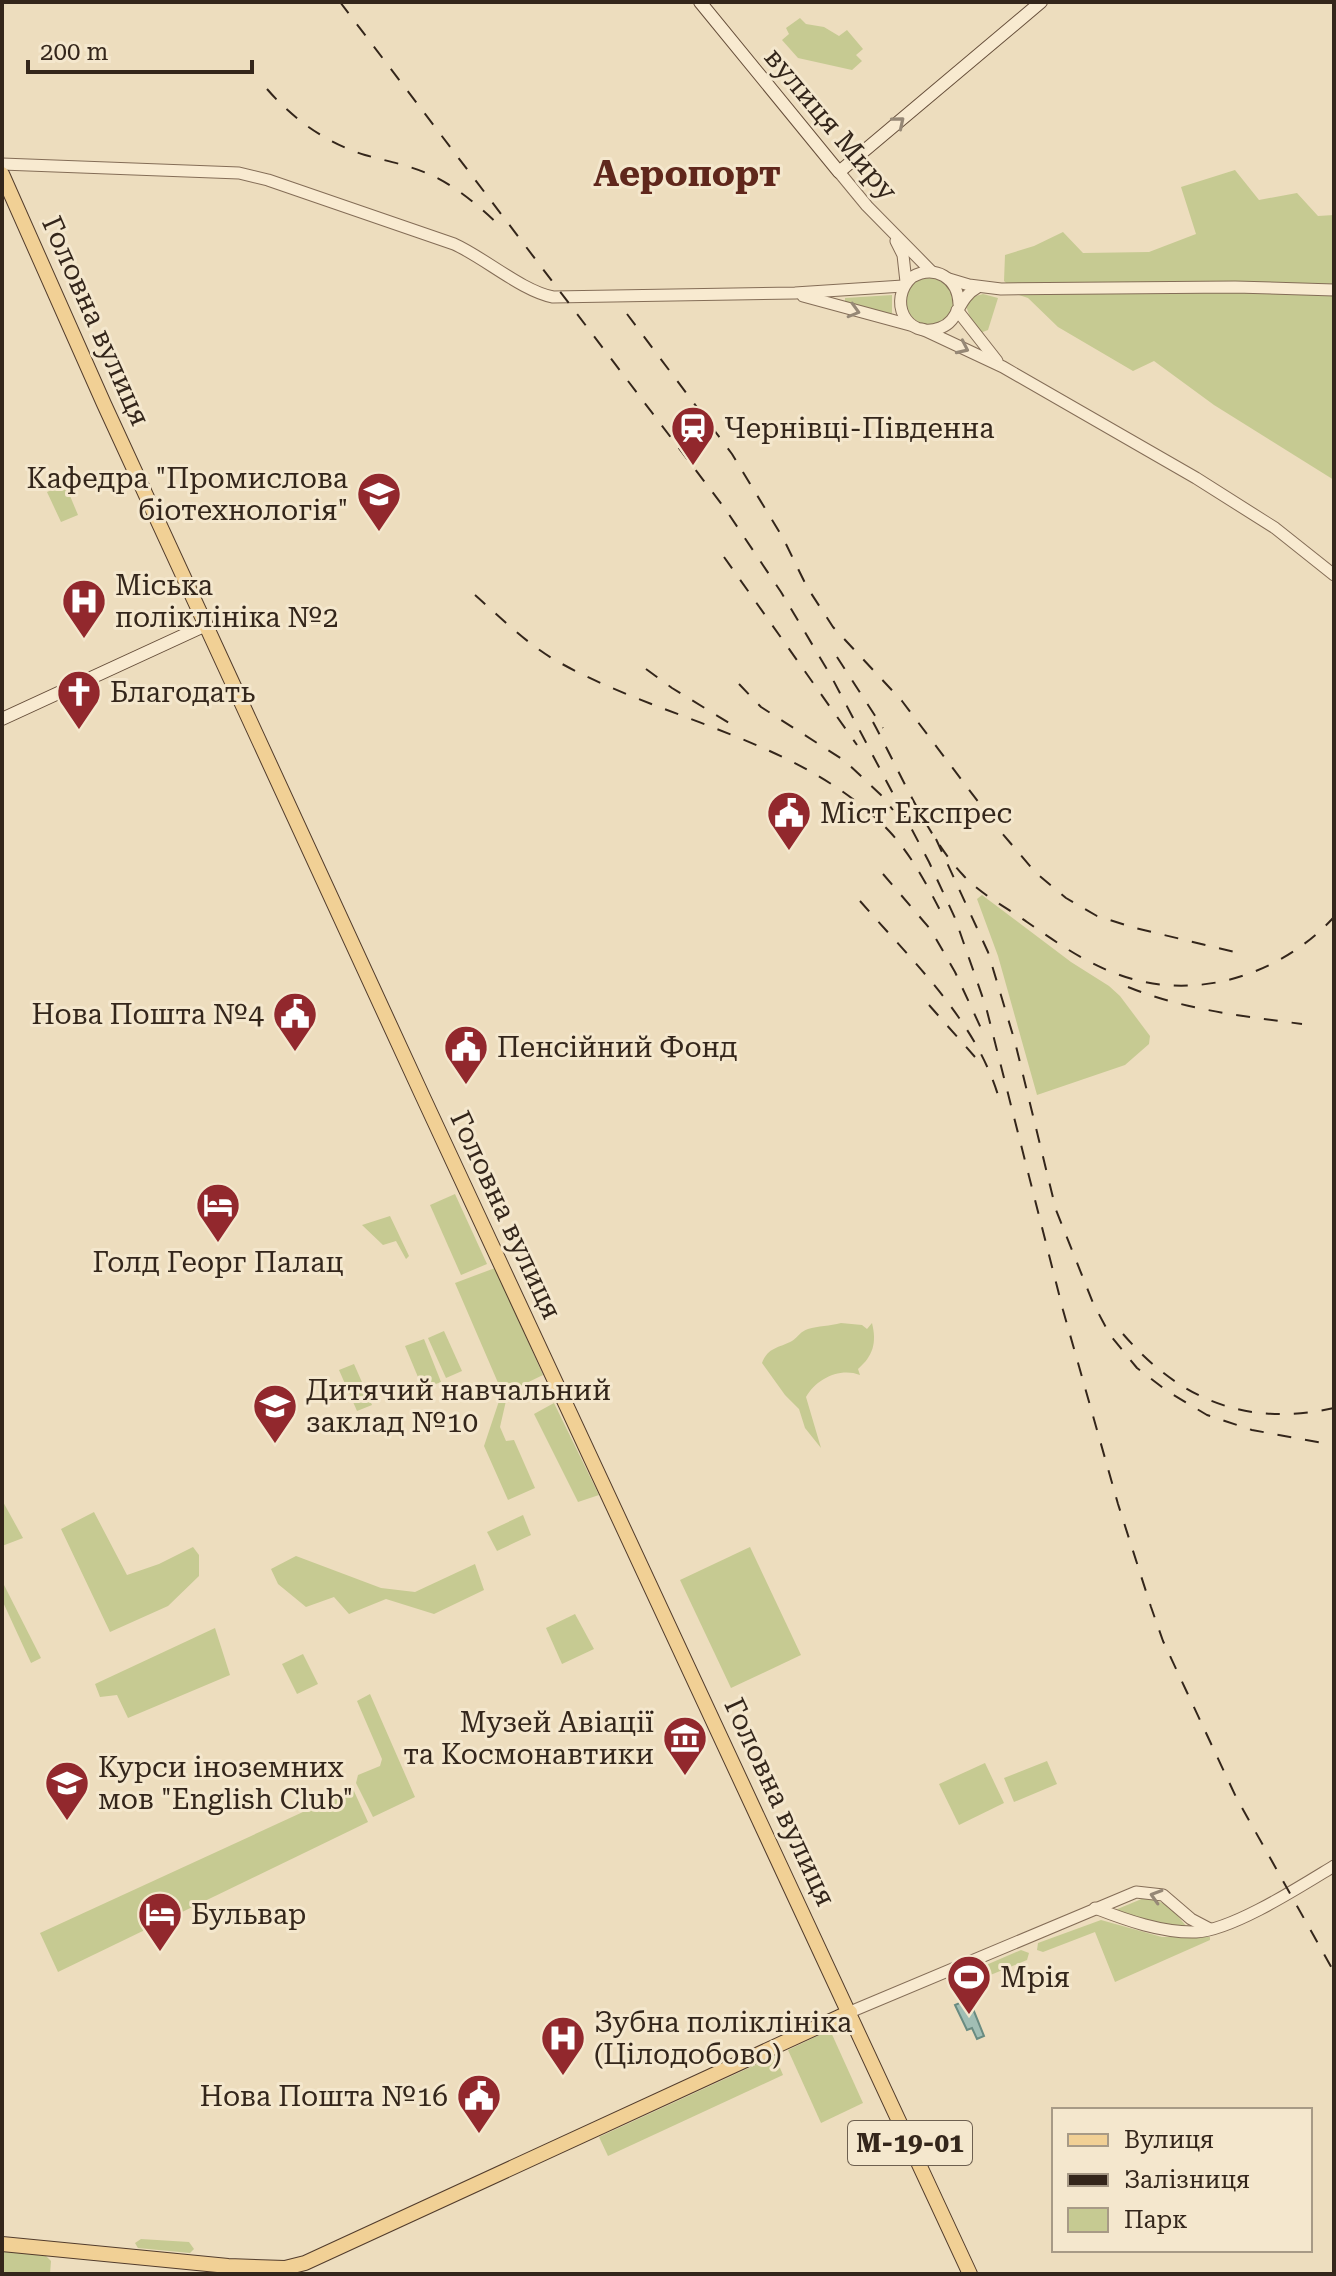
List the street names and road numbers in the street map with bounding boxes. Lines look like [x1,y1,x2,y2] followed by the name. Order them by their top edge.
[758,41,905,207] street label: вулиця Миру
[35,211,157,431] street label: Головна вулиця
[443,1106,569,1324] street label: Головна вулиця
[717,1693,843,1911] street label: Головна вулиця
[848,2121,972,2165] road number: М-19-01

